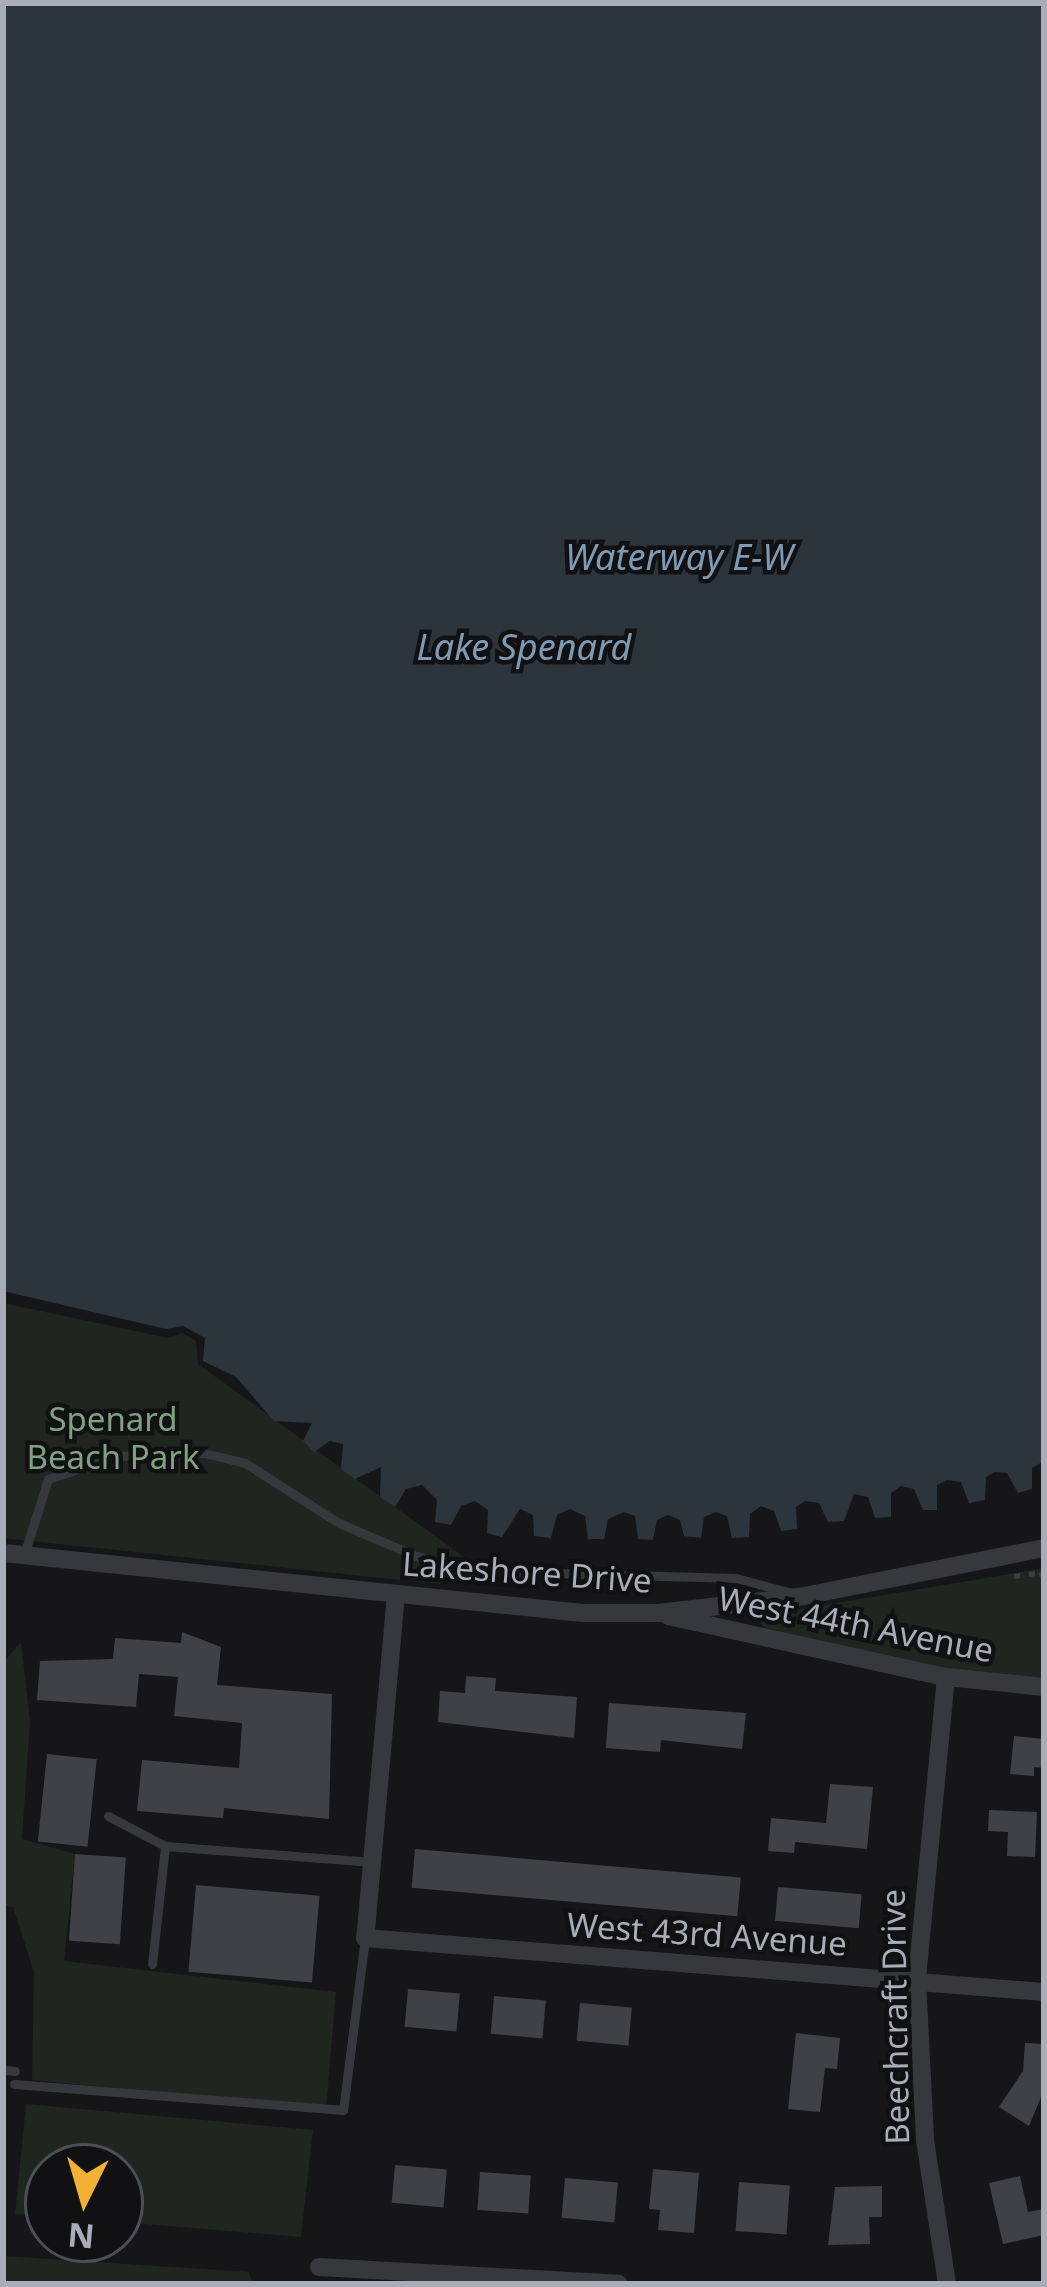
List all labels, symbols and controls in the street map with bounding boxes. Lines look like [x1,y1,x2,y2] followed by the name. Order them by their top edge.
[565,535,793,579] water label: Waterway E-W
[417,625,631,669] water label: Lake Spenard
[26,1399,200,1477] park label: Spenard Beach Park
[401,1544,653,1600] street label: Lakeshore Drive
[715,1578,997,1670] street label: West 44th Avenue
[873,1889,917,2145] street label: Beechcraft Drive
[566,1904,848,1964] street label: West 43rd Avenue
[24,2143,144,2263] north arrow
[66,2213,96,2260] text: N

